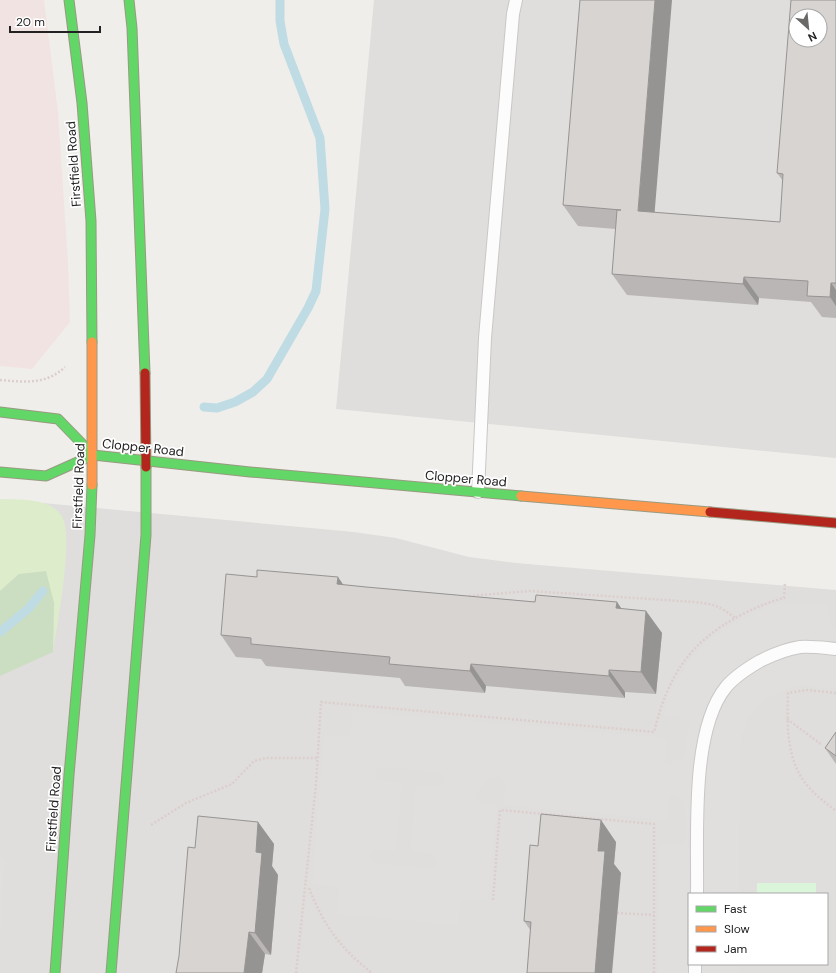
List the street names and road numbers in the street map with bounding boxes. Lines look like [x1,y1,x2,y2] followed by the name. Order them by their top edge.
[62,121,85,207] street label: Firstfield Road
[101,435,185,460] street label: Clopper Road
[69,443,88,529] street label: Firstfield Road
[424,466,508,491] street label: Clopper Road
[42,766,65,852] street label: Firstfield Road

